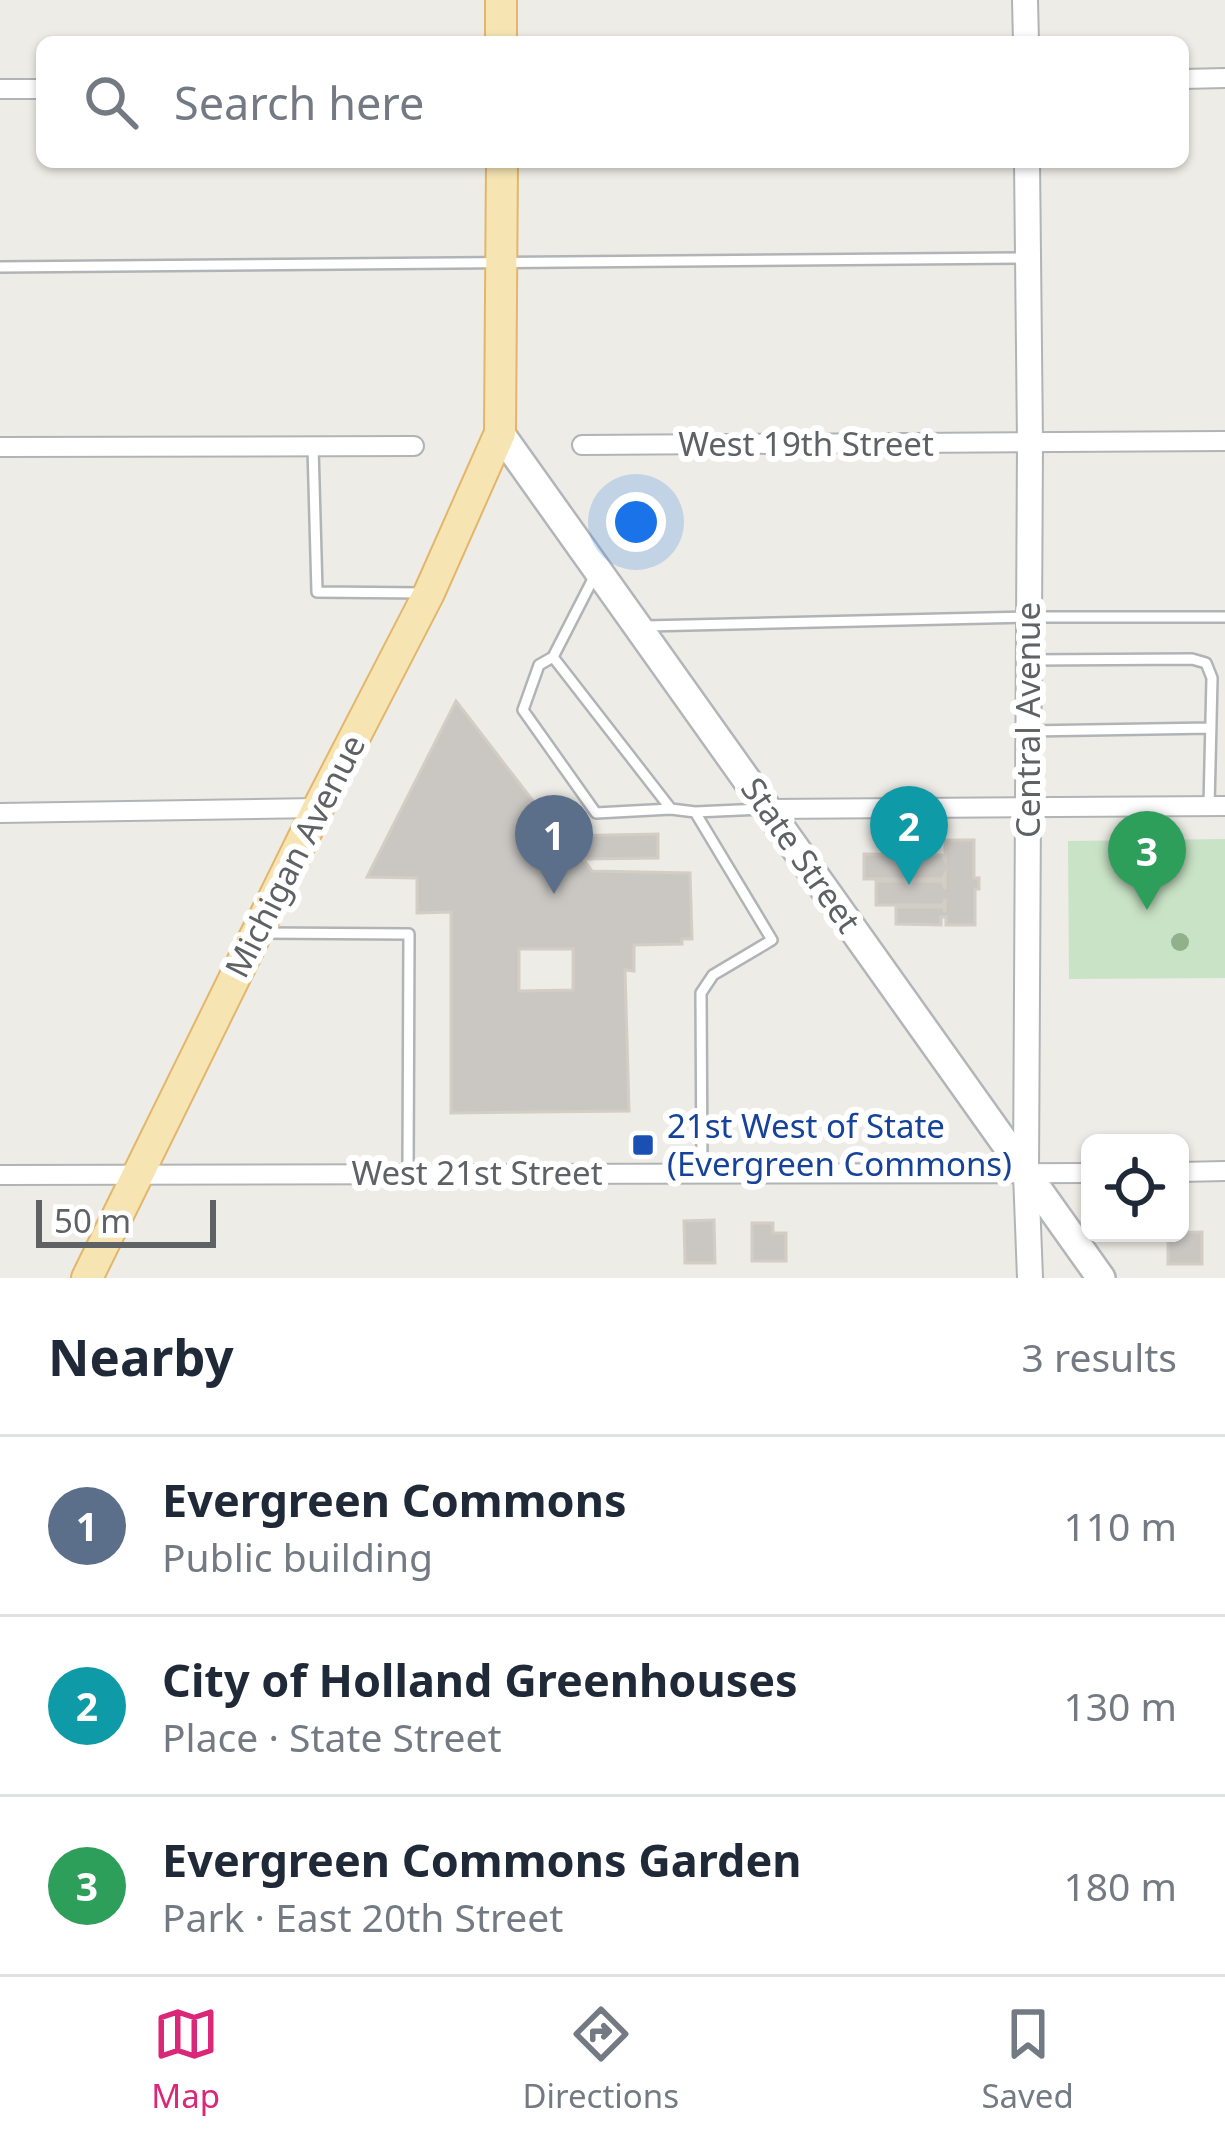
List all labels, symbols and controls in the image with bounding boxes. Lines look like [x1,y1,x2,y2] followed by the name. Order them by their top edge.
[36,36,1189,168] search box
[78,69,144,135] icon: search
[174,72,424,133] text: Search here
[678,421,934,466] street label: West 19th Street
[606,492,666,552] your location
[1005,602,1050,838] street label: Central Avenue
[214,727,375,985] street label: Michigan Avenue
[731,768,871,941] street label: State Street
[870,786,948,885] pin: 2
[515,795,593,894] pin: 1
[1108,811,1186,910] pin: 3
[667,1103,1012,1186] place label: 21st West of State (Evergreen Commons)
[630,1132,656,1158] marker: 21st West of State (Evergreen Commons)
[1081,1134,1189,1242] map controls
[1081,1134,1189,1242] button: locate
[351,1150,603,1195] street label: West 21st Street
[36,1194,216,1247] scale bar
[54,1198,131,1243] text: 50 m
[48,1321,234,1391] text: Nearby
[1022,1330,1177,1383] text: 3 results
[162,1469,627,1530] text: Evergreen Commons
[76,1499,98,1552] text: 1
[1063,1499,1177,1552] text: 110 m
[162,1530,433,1583] text: Public building
[162,1649,798,1710] text: City of Holland Greenhouses
[76,1679,98,1732] text: 2
[1063,1679,1177,1732] text: 130 m
[162,1710,501,1763] text: Place · State Street
[162,1829,802,1890] text: Evergreen Commons Garden
[76,1859,98,1912] text: 3
[1063,1859,1177,1912] text: 180 m
[162,1890,563,1943] text: Park · East 20th Street
[151,2001,220,2118] tab: Map
[522,2001,679,2118] tab: Directions
[981,2001,1074,2118] tab: Saved

